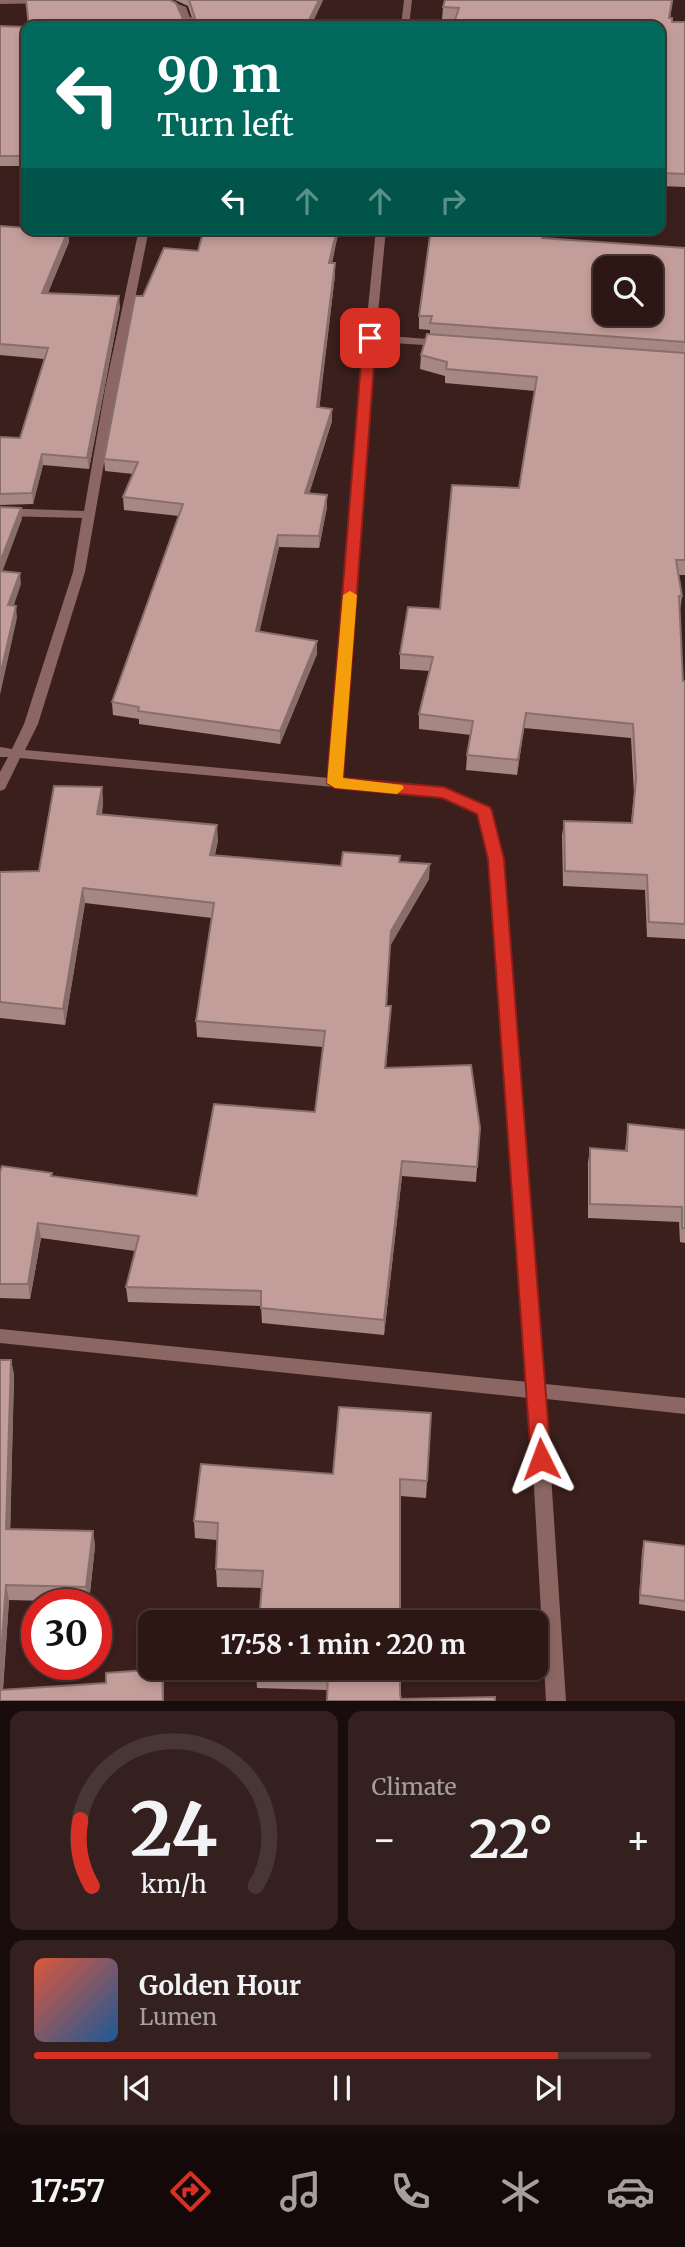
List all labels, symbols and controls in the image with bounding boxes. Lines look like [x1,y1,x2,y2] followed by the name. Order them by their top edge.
[157,44,281,105] text: 90 m
[42,49,133,140] icon: left
[157,105,294,145] text: Turn left
[215,182,253,220] icon: left
[288,182,326,220] icon: ahead
[361,182,399,220] icon: ahead
[434,182,472,220] icon: right
[593,256,663,326] map controls
[593,256,663,326] button: search
[340,308,400,368] pin
[351,319,389,357] icon: arrive
[504,1422,578,1496] position arrow
[21,1589,112,1680] speed limit sign: 30
[220,1628,466,1661] text: 17:58 · 1 min · 220 m
[372,1772,457,1801] text: Climate
[130,1785,218,1877] text: 24
[469,1807,553,1872] text: 22°
[372,1816,397,1863] text: −
[626,1816,651,1863] text: +
[141,1868,207,1900] text: km/h
[139,1969,301,2002] text: Golden Hour
[139,2002,217,2031] text: Lumen
[118,2069,156,2107] icon: previous
[323,2069,361,2107] icon: pause
[529,2069,567,2107] icon: next
[166,2167,215,2216] icon: directions
[276,2167,325,2216] icon: music
[386,2167,435,2216] icon: phone
[496,2167,545,2216] icon: climate
[606,2167,655,2216] icon: car
[30,2171,105,2211] text: 17:57

